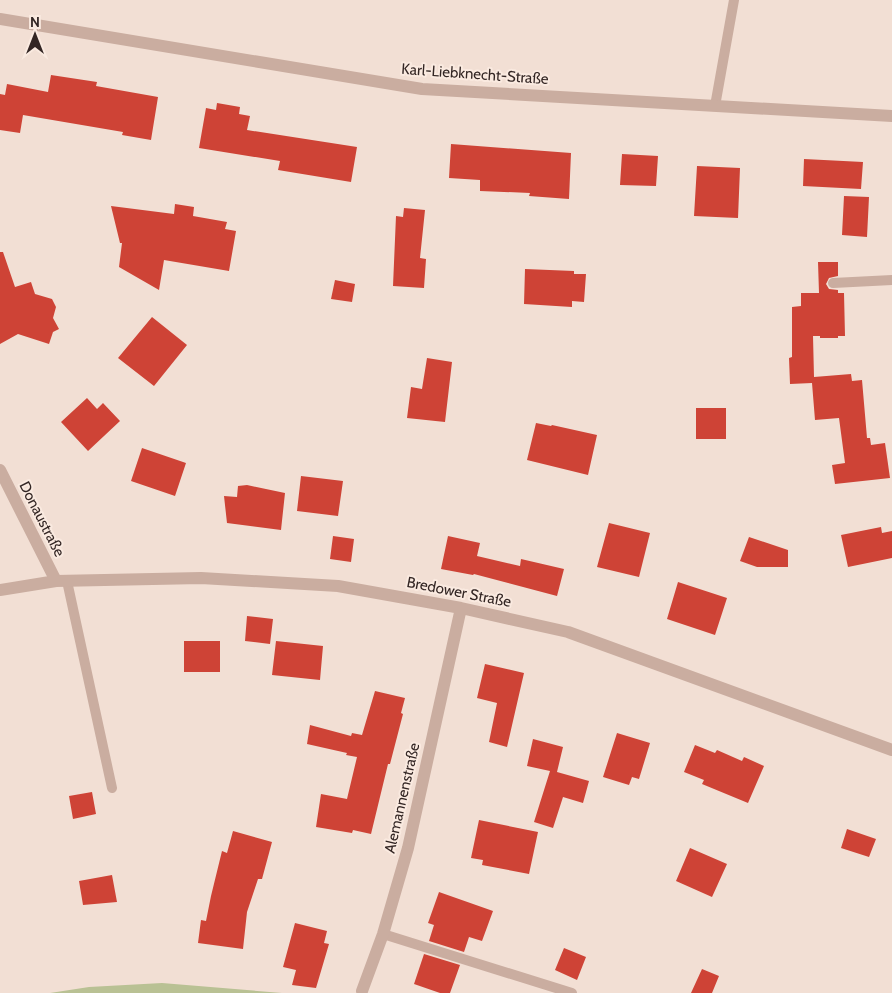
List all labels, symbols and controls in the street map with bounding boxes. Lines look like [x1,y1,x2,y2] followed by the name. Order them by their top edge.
[10,10,60,60] north arrow
[30,13,40,31] text: N
[401,60,550,88] street label: Karl-Liebknecht-Straße
[15,478,69,560] street label: Donaustraße
[405,573,513,611] street label: Bredower Straße
[381,741,424,855] street label: Alemannenstraße

